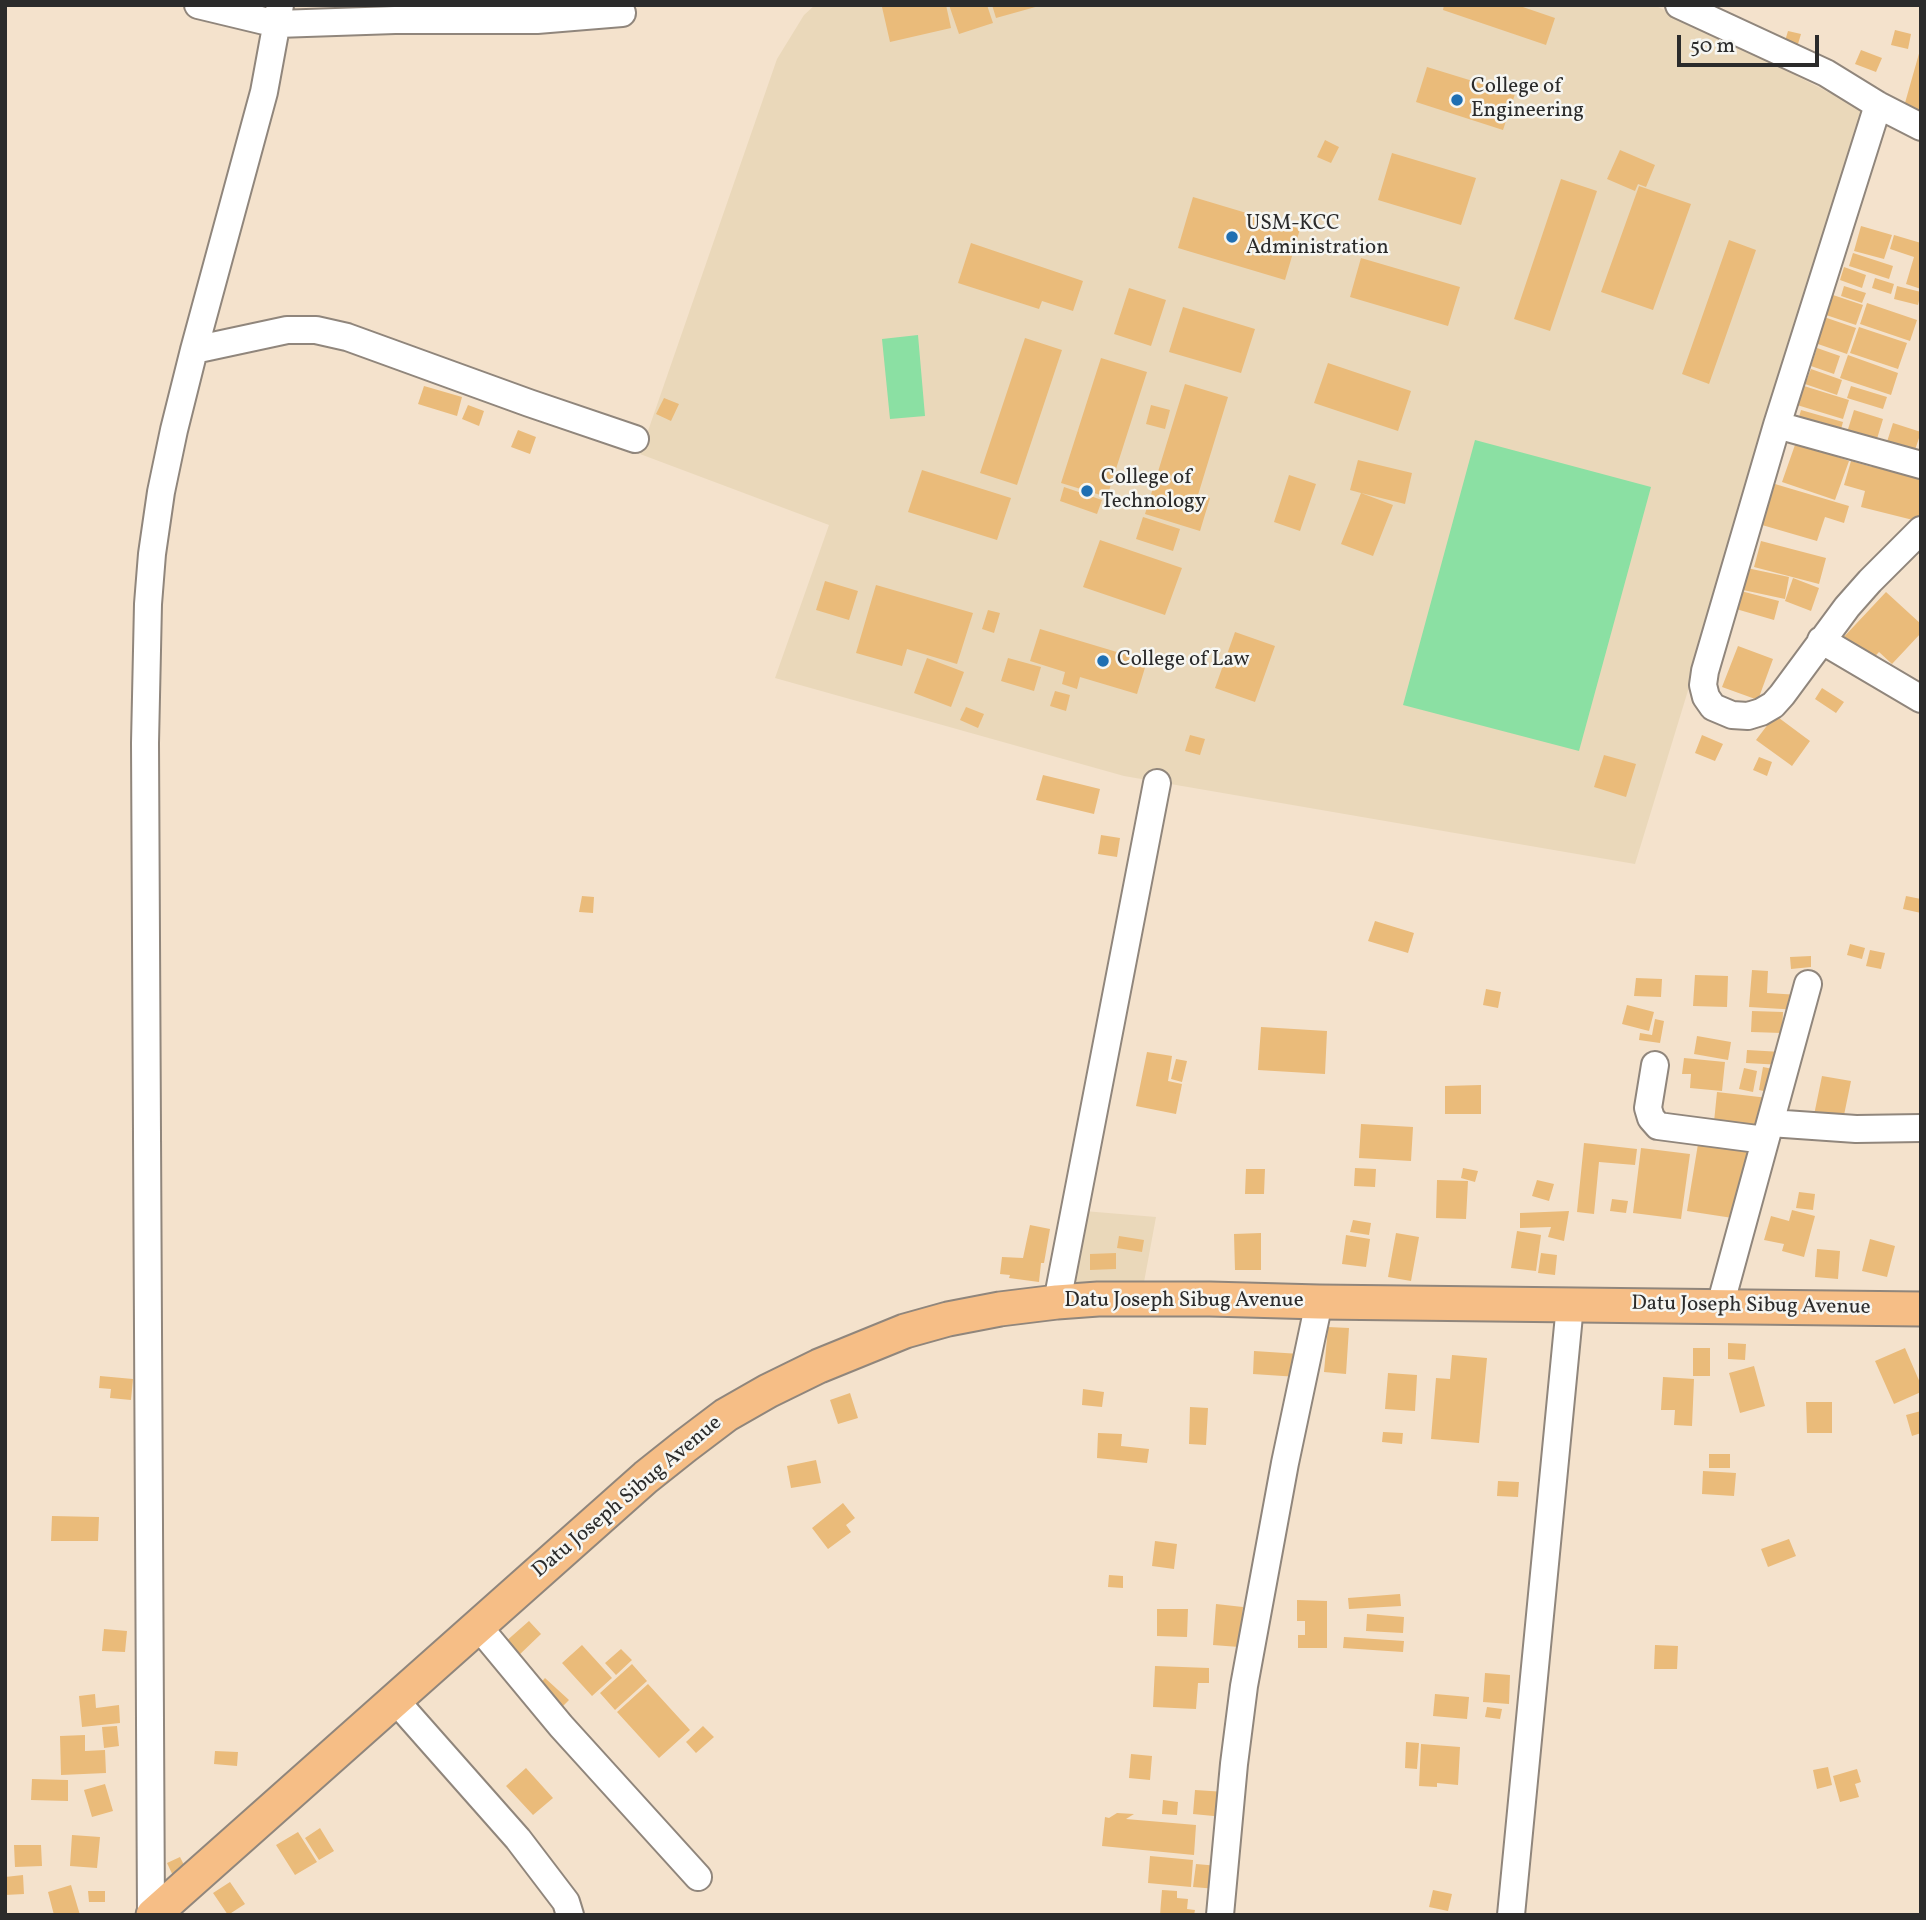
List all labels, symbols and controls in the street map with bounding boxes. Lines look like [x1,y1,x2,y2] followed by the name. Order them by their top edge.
[1681,21,1823,65] scale bar
[1690,32,1735,61] text: 50 m
[1471,75,1584,125] place label: College of Engineering
[1449,92,1465,108] marker: College of Engineering
[1246,212,1389,262] place label: USM-KCC Administration
[1224,229,1240,245] marker: USM-KCC Administration
[1101,466,1206,516] place label: College of Technology
[1079,483,1095,499] marker: College of Technology
[1117,648,1249,674] place label: College of Law
[1095,653,1111,669] marker: College of Law
[1064,1289,1304,1315] street label: Datu Joseph Sibug Avenue
[1631,1292,1871,1322] street label: Datu Joseph Sibug Avenue
[528,1411,728,1585] street label: Datu Joseph Sibug Avenue

